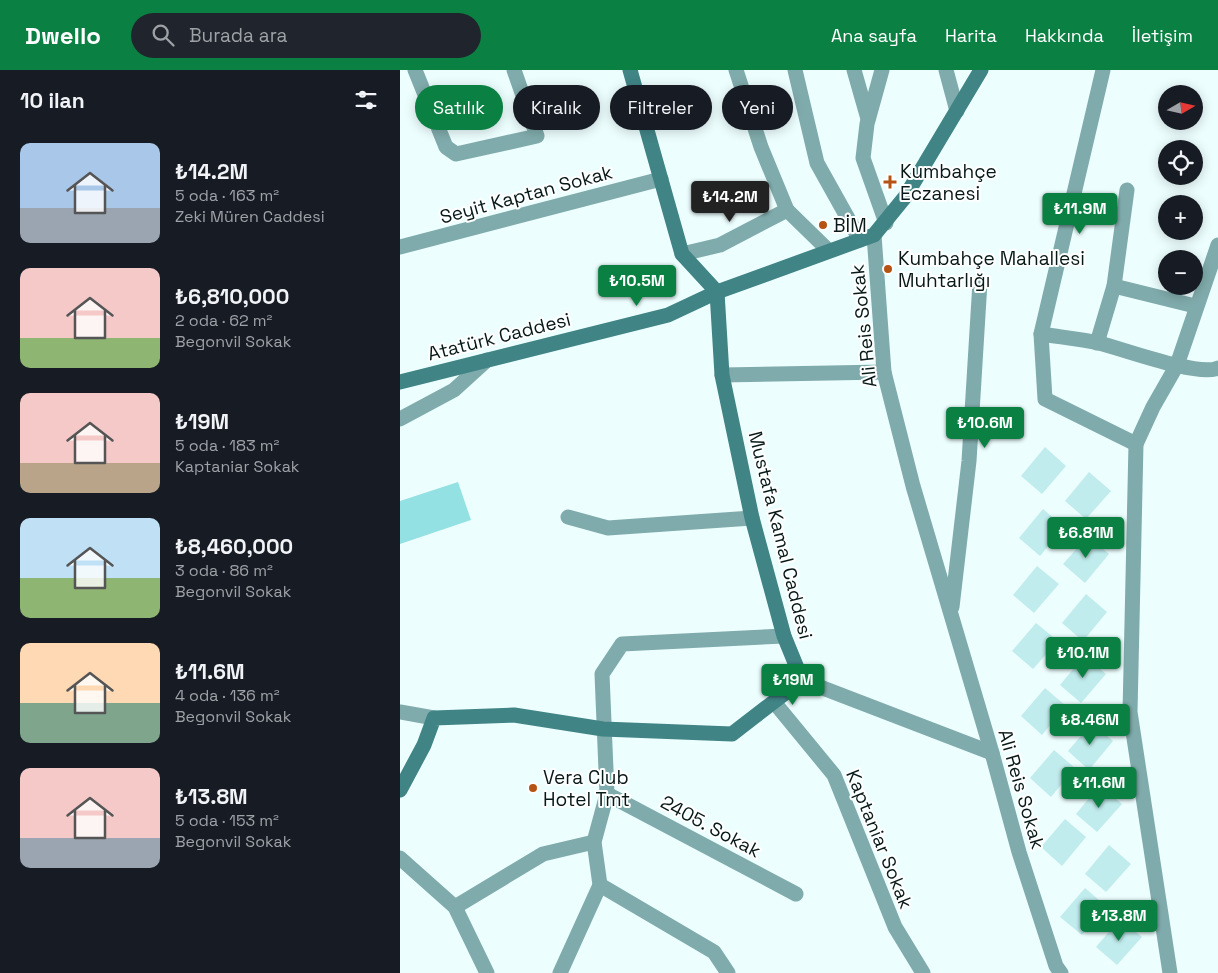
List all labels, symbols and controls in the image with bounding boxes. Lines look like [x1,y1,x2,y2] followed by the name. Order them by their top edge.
[131,13,481,58] search box
[25,20,101,51] text: Dwello
[149,21,177,49] icon: search
[189,23,288,48] text: Burada ara
[831,24,917,47] text: Ana sayfa
[945,24,997,47] text: Harita
[1025,24,1104,47] text: Hakkında
[1132,24,1193,47] text: İletişim
[415,85,503,130] chip: Satılık
[513,85,600,130] chip: Kiralık
[610,85,712,130] chip: Filtreler
[722,85,793,130] chip: Yeni
[1158,85,1202,130] north arrow
[1158,85,1203,295] map controls
[352,86,380,114] icon: filters
[20,87,85,114] text: 10 ilan
[1158,140,1203,185] button: locate
[175,158,248,185] text: ₺14.2M
[437,159,615,230] street label: Seyit Kaptan Sokak
[900,159,997,206] place label: Kumbahçe Eczanesi
[60,163,120,223] icon: home
[884,176,896,188] marker: Kumbahçe Eczanesi
[689,180,771,223] pin: ₺14.2M
[175,185,279,206] text: 5 oda · 163 m²
[702,186,758,207] text: ₺14.2M
[1039,192,1121,235] pin: ₺11.9M
[1158,195,1203,240] button: +
[1053,198,1107,219] text: ₺11.9M
[175,206,325,227] text: Zeki Müren Caddesi
[833,213,867,238] place label: BİM
[817,219,829,231] marker: BİM
[898,246,1085,293] place label: Kumbahçe Mahallesi Muhtarlığı
[1158,250,1203,295] button: −
[845,263,882,389] street label: Ali Reis Sokak
[882,263,894,275] marker: Kumbahçe Mahallesi Muhtarlığı
[596,264,678,307] pin: ₺10.5M
[609,270,665,291] text: ₺10.5M
[175,283,289,310] text: ₺6,810,000
[60,288,120,348] icon: home
[425,307,573,366] street label: Atatürk Caddesi
[175,310,272,331] text: 2 oda · 62 m²
[175,331,291,352] text: Begonvil Sokak
[944,406,1026,449] pin: ₺10.6M
[175,408,229,435] text: ₺19M
[957,412,1013,433] text: ₺10.6M
[60,413,120,473] icon: home
[743,429,818,642] street label: Mustafa Kamal Caddesi
[175,435,279,456] text: 5 oda · 183 m²
[175,456,299,477] text: Kaptaniar Sokak
[1045,516,1127,559] pin: ₺6.81M
[1058,522,1114,543] text: ₺6.81M
[175,533,293,560] text: ₺8,460,000
[60,538,120,598] icon: home
[175,560,273,581] text: 3 oda · 86 m²
[175,581,291,602] text: Begonvil Sokak
[1042,636,1124,679] pin: ₺10.1M
[1057,642,1109,663] text: ₺10.1M
[175,658,245,685] text: ₺11.6M
[60,663,120,723] icon: home
[763,664,823,706] pin: ₺19M
[772,669,814,690] text: ₺19M
[175,685,280,706] text: 4 oda · 136 m²
[1049,704,1131,746] pin: ₺8.46M
[175,706,291,727] text: Begonvil Sokak
[1061,709,1119,730] text: ₺8.46M
[992,726,1051,852] street label: Ali Reis Sokak
[543,765,630,812] place label: Vera Club Hotel Tmt
[840,766,919,912] street label: Kaptaniar Sokak
[1058,766,1140,809] pin: ₺11.6M
[1073,772,1125,793] text: ₺11.6M
[527,782,539,794] marker: Vera Club Hotel Tmt
[175,783,248,810] text: ₺13.8M
[60,788,120,848] icon: home
[656,790,765,863] street label: 2405. Sokak
[175,810,279,831] text: 5 oda · 153 m²
[175,831,291,852] text: Begonvil Sokak
[1078,900,1160,942] pin: ₺13.8M
[1091,905,1147,926] text: ₺13.8M

